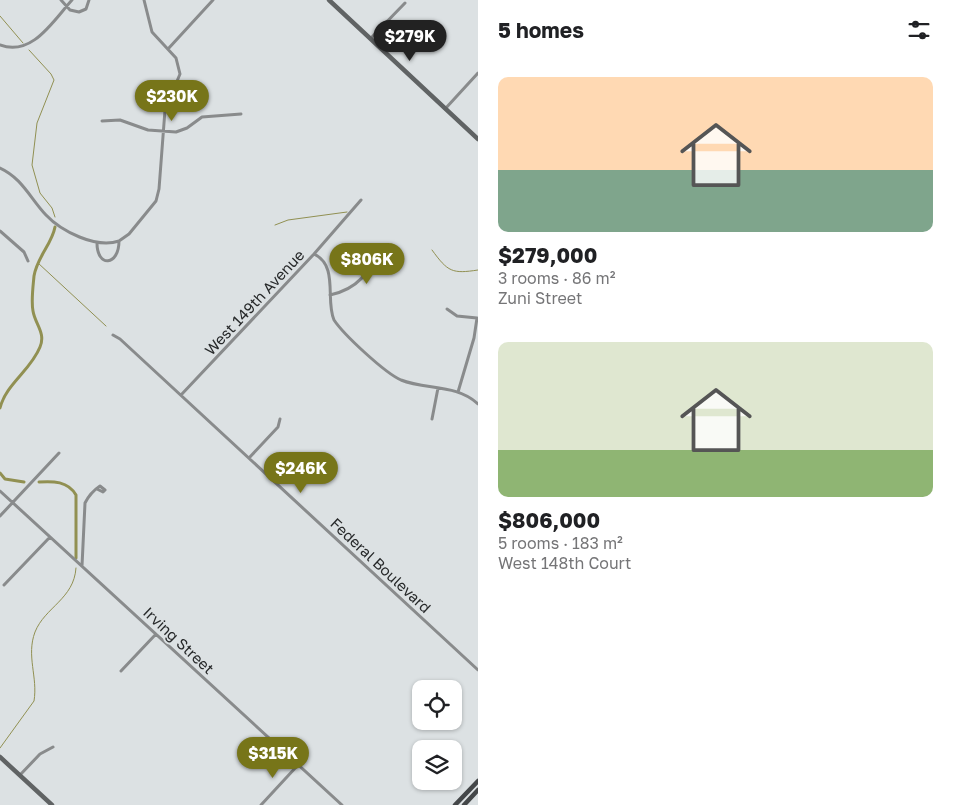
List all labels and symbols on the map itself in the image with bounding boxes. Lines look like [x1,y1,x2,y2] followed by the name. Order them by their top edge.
[375,20,445,62] pin: $279K
[137,80,207,122] pin: $230K
[332,242,402,285] pin: $806K
[200,245,308,358] street label: West 149th Avenue
[266,452,336,494] pin: $246K
[327,514,435,616] street label: Federal Boulevard
[140,603,218,677] street label: Irving Street
[238,736,308,779] pin: $315K

